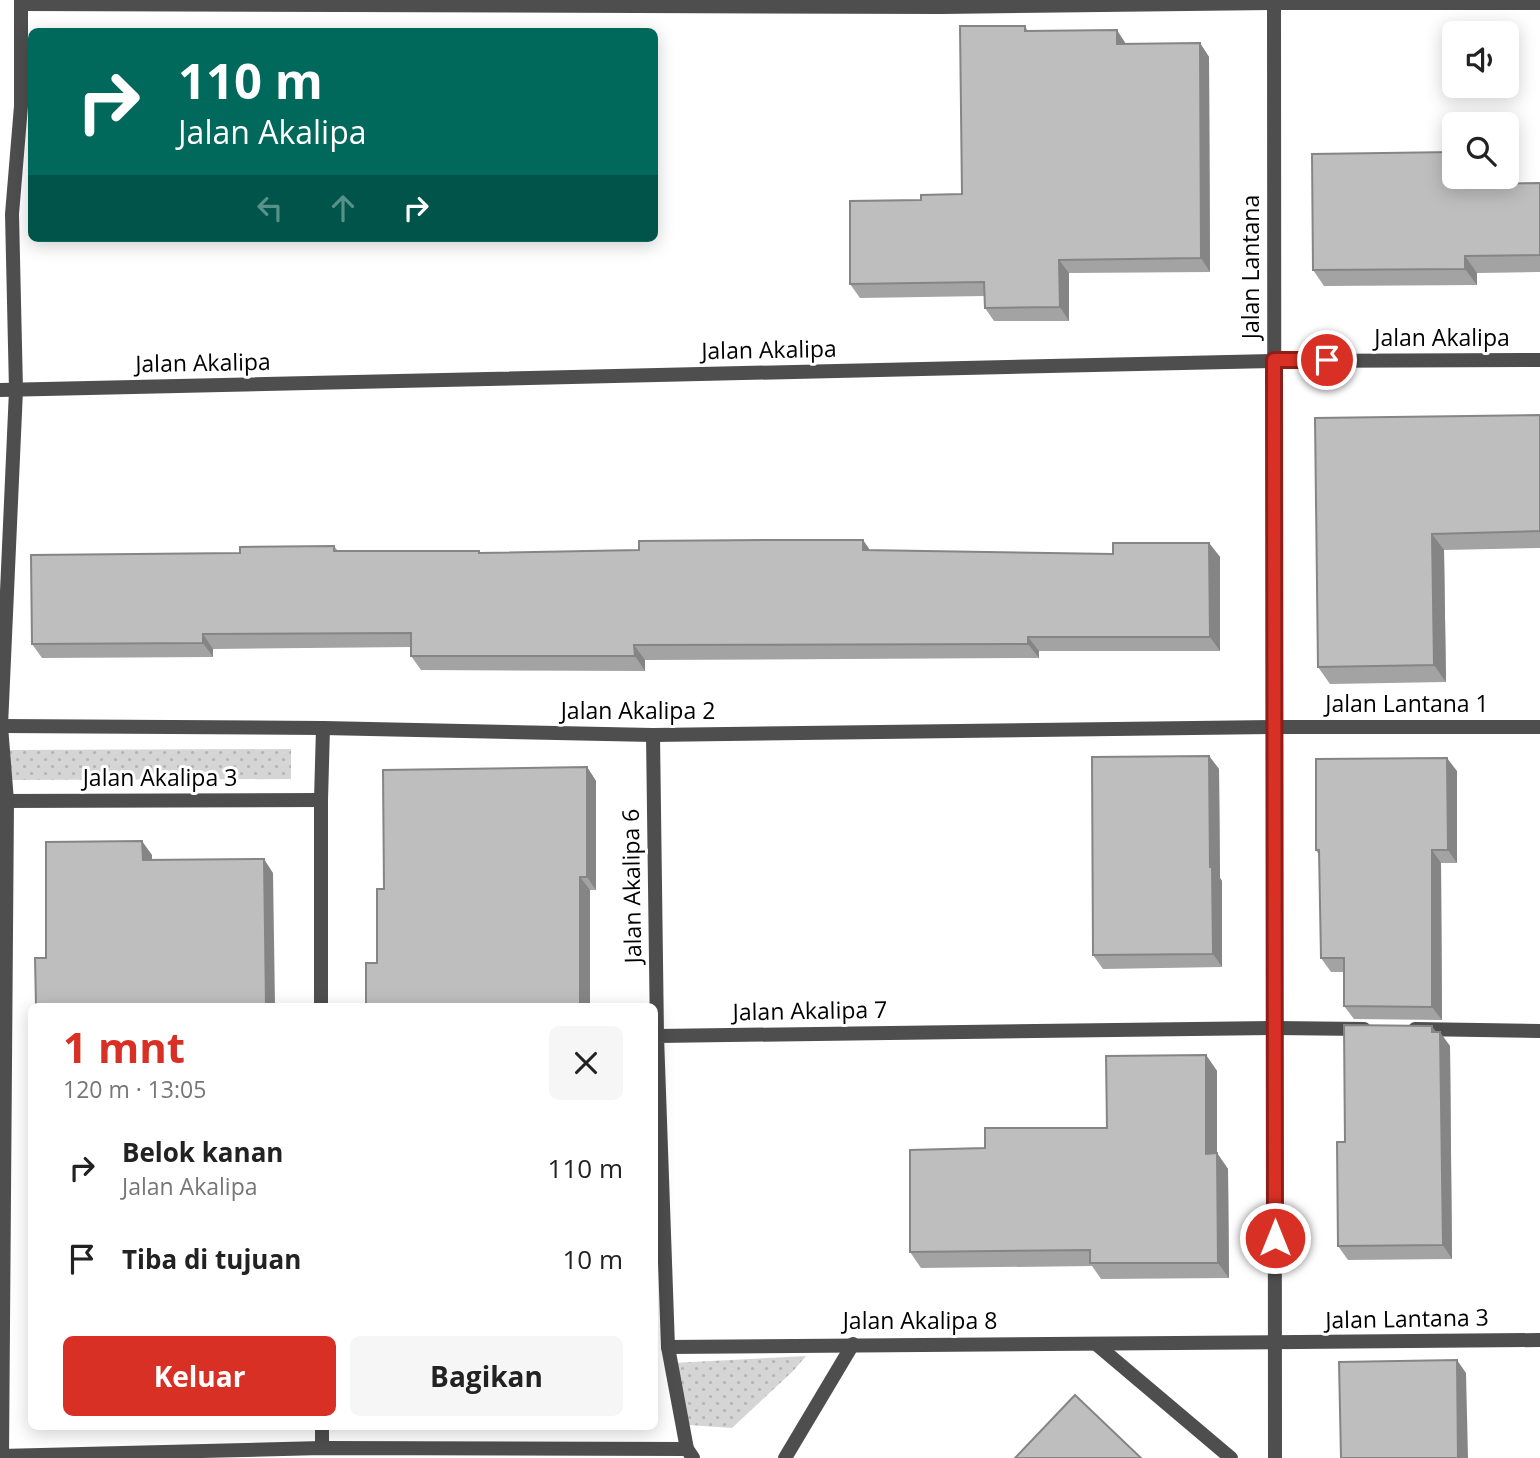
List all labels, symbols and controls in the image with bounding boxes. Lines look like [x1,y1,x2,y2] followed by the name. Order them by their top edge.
[1442,21,1519,189] map controls
[1442,21,1519,98] button: sound
[178,47,323,113] text: 110 m
[63,56,154,147] icon: right
[178,110,367,153] text: Jalan Akalipa
[1442,112,1519,189] button: search
[251,189,289,227] icon: left
[324,189,362,227] icon: ahead
[397,189,435,227] icon: right
[1234,195,1266,341] street label: Jalan Lantana
[1372,321,1510,353] street label: Jalan Akalipa
[1297,330,1357,390] pin
[699,332,837,366] street label: Jalan Akalipa
[1308,341,1346,379] icon: arrive
[133,345,271,379] street label: Jalan Akalipa
[1323,687,1489,719] street label: Jalan Lantana 1
[559,694,715,726] street label: Jalan Akalipa 2
[81,761,237,793] street label: Jalan Akalipa 3
[614,808,648,966] street label: Jalan Akalipa 6
[730,993,888,1027] street label: Jalan Akalipa 7
[63,1018,185,1075] text: 1 mnt
[549,1026,623,1100] button: close
[63,1073,206,1105] text: 120 m · 13:05
[122,1134,283,1170] text: Belok kanan
[63,1149,101,1187] icon: right
[548,1150,623,1186] text: 110 m
[122,1170,258,1202] text: Jalan Akalipa
[1238,1201,1312,1275] position arrow
[63,1240,101,1278] icon: arrive
[122,1241,301,1277] text: Tiba di tujuan
[562,1241,623,1277] text: 10 m
[1323,1301,1489,1335] street label: Jalan Lantana 3
[841,1304,997,1336] street label: Jalan Akalipa 8
[63,1336,336,1416] button: Keluar
[350,1336,623,1416] button: Bagikan

